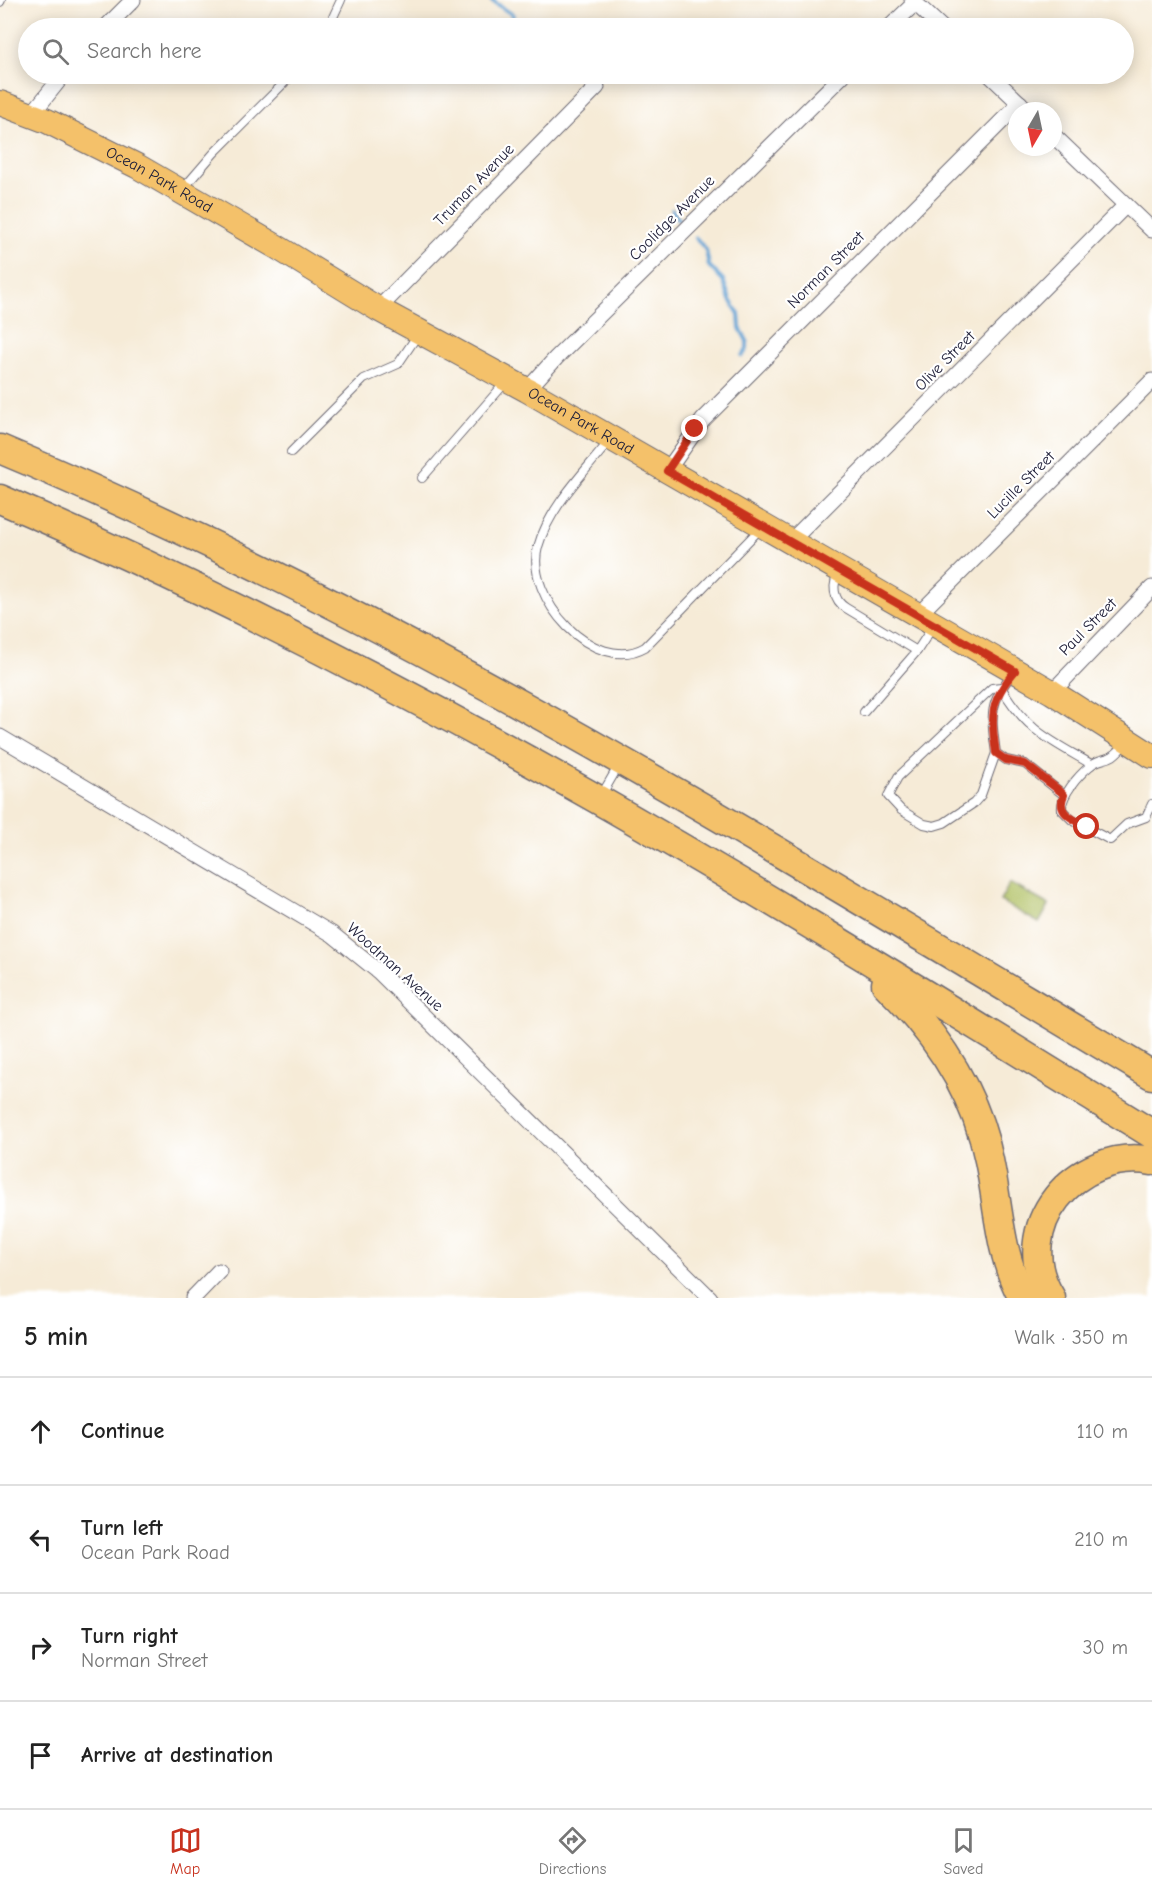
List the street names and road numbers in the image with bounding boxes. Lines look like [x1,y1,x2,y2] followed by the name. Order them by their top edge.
[430,140,518,230] street label: Truman Avenue
[103,143,216,217] street label: Ocean Park Road
[626,172,718,264] street label: Coolidge Avenue
[784,228,868,312] street label: Norman Street
[911,327,979,395] street label: Olive Street
[525,384,637,459] street label: Ocean Park Road
[984,447,1059,522] street label: Lucille Street
[1056,594,1121,659] street label: Paul Street
[343,919,447,1015] street label: Woodman Avenue

